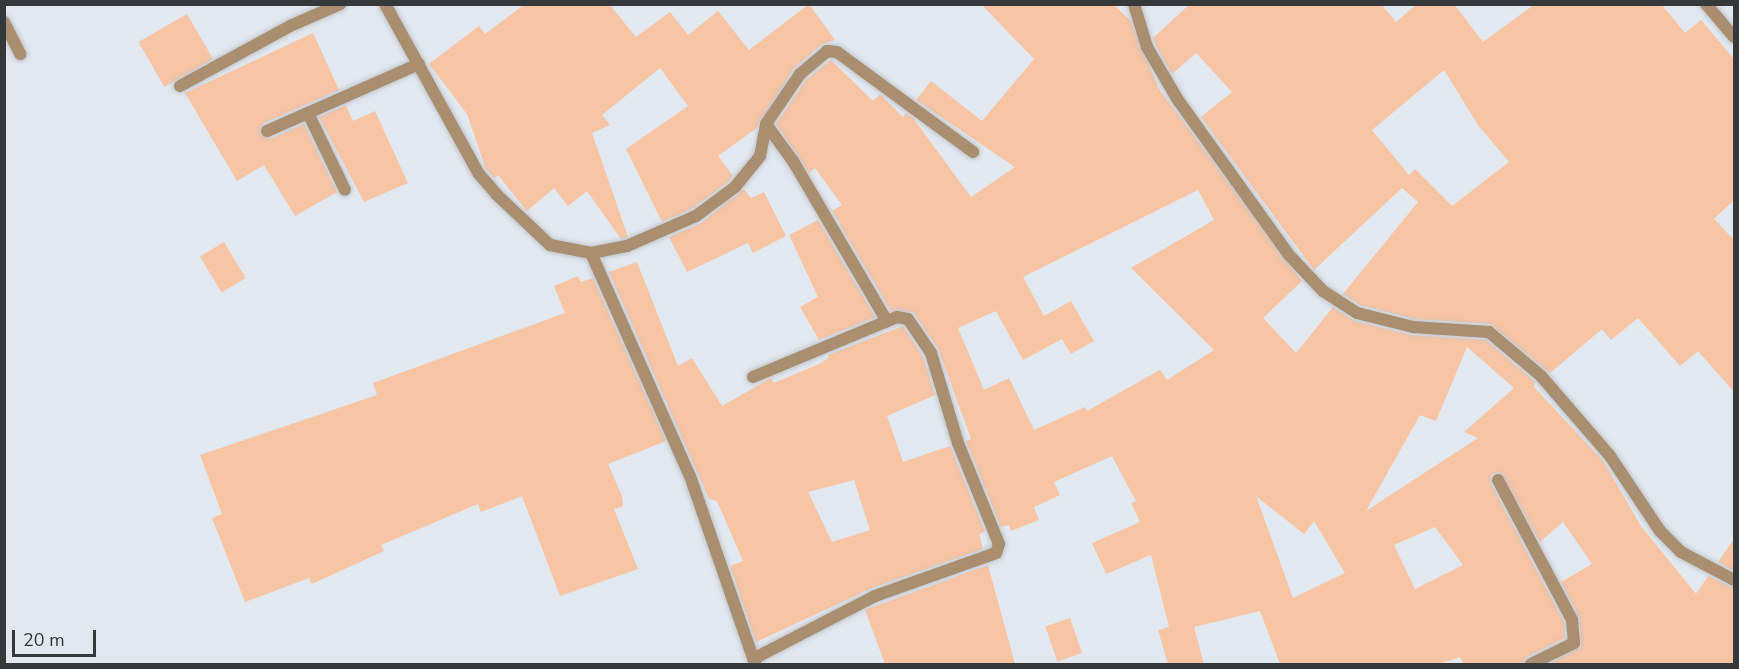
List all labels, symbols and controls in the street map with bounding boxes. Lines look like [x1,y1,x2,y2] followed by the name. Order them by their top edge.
[15,618,99,656] scale bar
[23,628,65,652] text: 20 m

